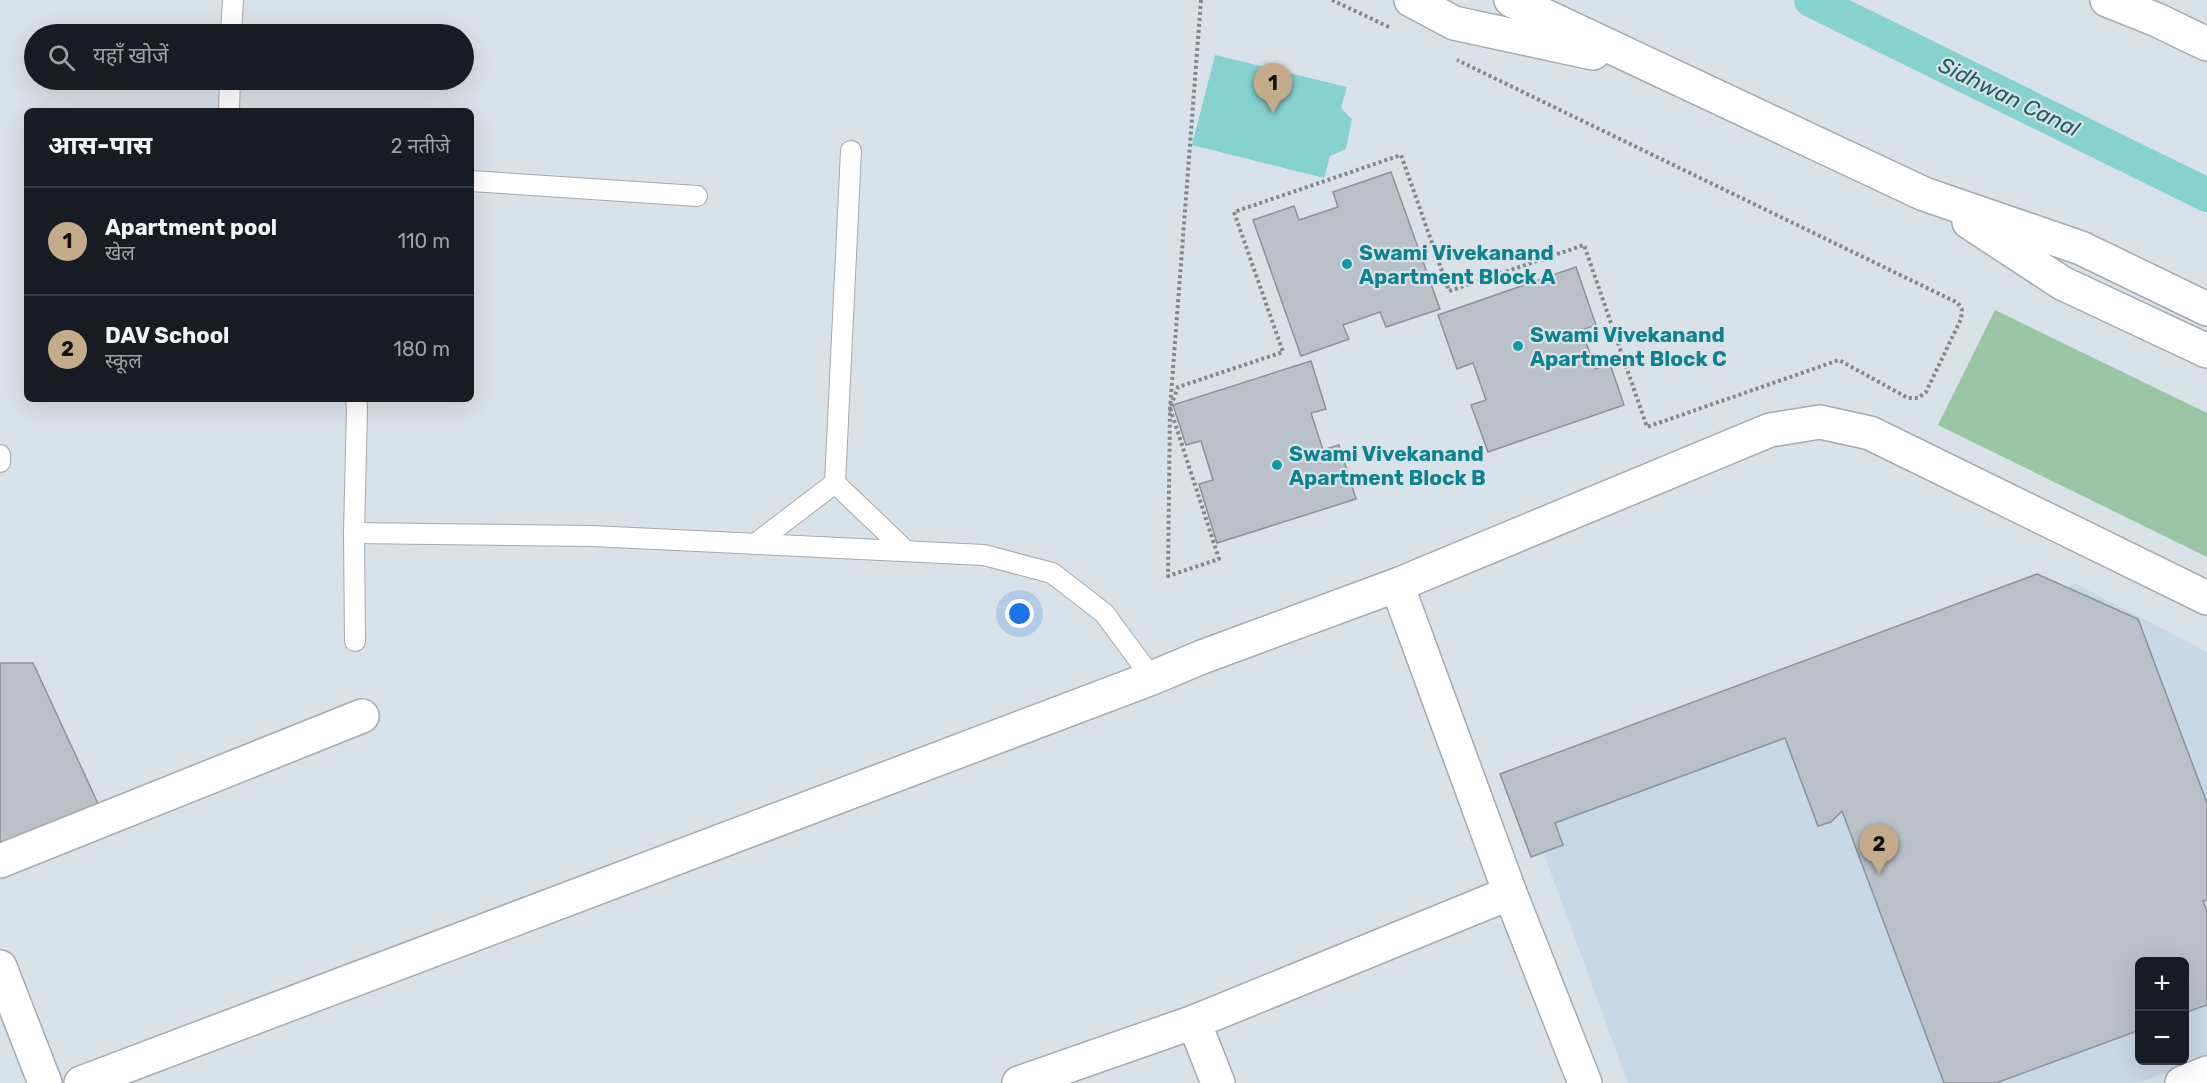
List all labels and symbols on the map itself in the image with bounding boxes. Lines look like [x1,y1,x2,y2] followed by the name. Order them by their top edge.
[1934,51,2085,143] water label: Sidhwan Canal
[1254,63,1292,113] pin: 1
[1359,240,1556,289] place label: Swami Vivekanand Apartment Block A
[1340,257,1354,271] marker: Swami Vivekanand Apartment Block A
[1530,322,1727,371] place label: Swami Vivekanand Apartment Block C
[1511,339,1525,353] marker: Swami Vivekanand Apartment Block C
[1289,441,1486,490] place label: Swami Vivekanand Apartment Block B
[1270,458,1284,472] marker: Swami Vivekanand Apartment Block B
[1005,599,1034,628] your location
[1860,824,1898,874] pin: 2

